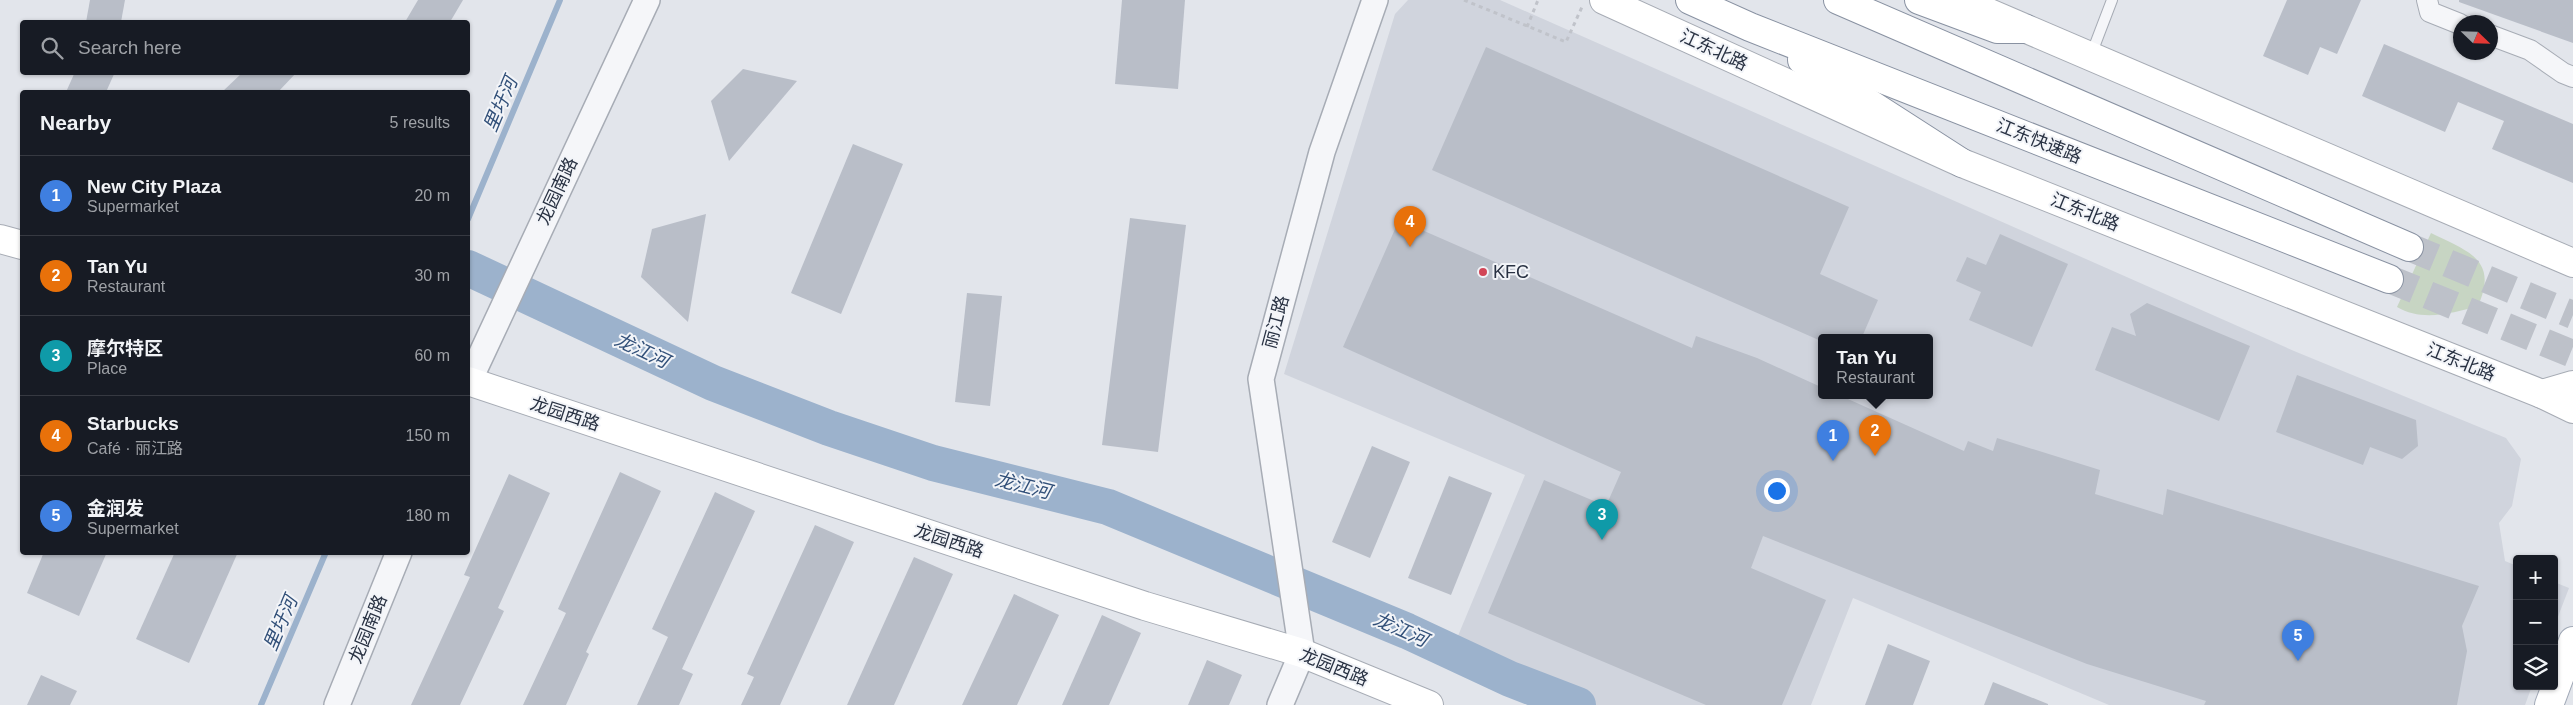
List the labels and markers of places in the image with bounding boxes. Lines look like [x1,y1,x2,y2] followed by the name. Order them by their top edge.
[1394,206,1426,247] pin: 4
[1493,262,1529,282] place label: KFC
[1477,266,1489,278] marker: KFC
[1859,415,1891,456] pin: 2
[1817,420,1849,461] pin: 1
[1586,499,1618,540] pin: 3
[2282,620,2314,661] pin: 5

